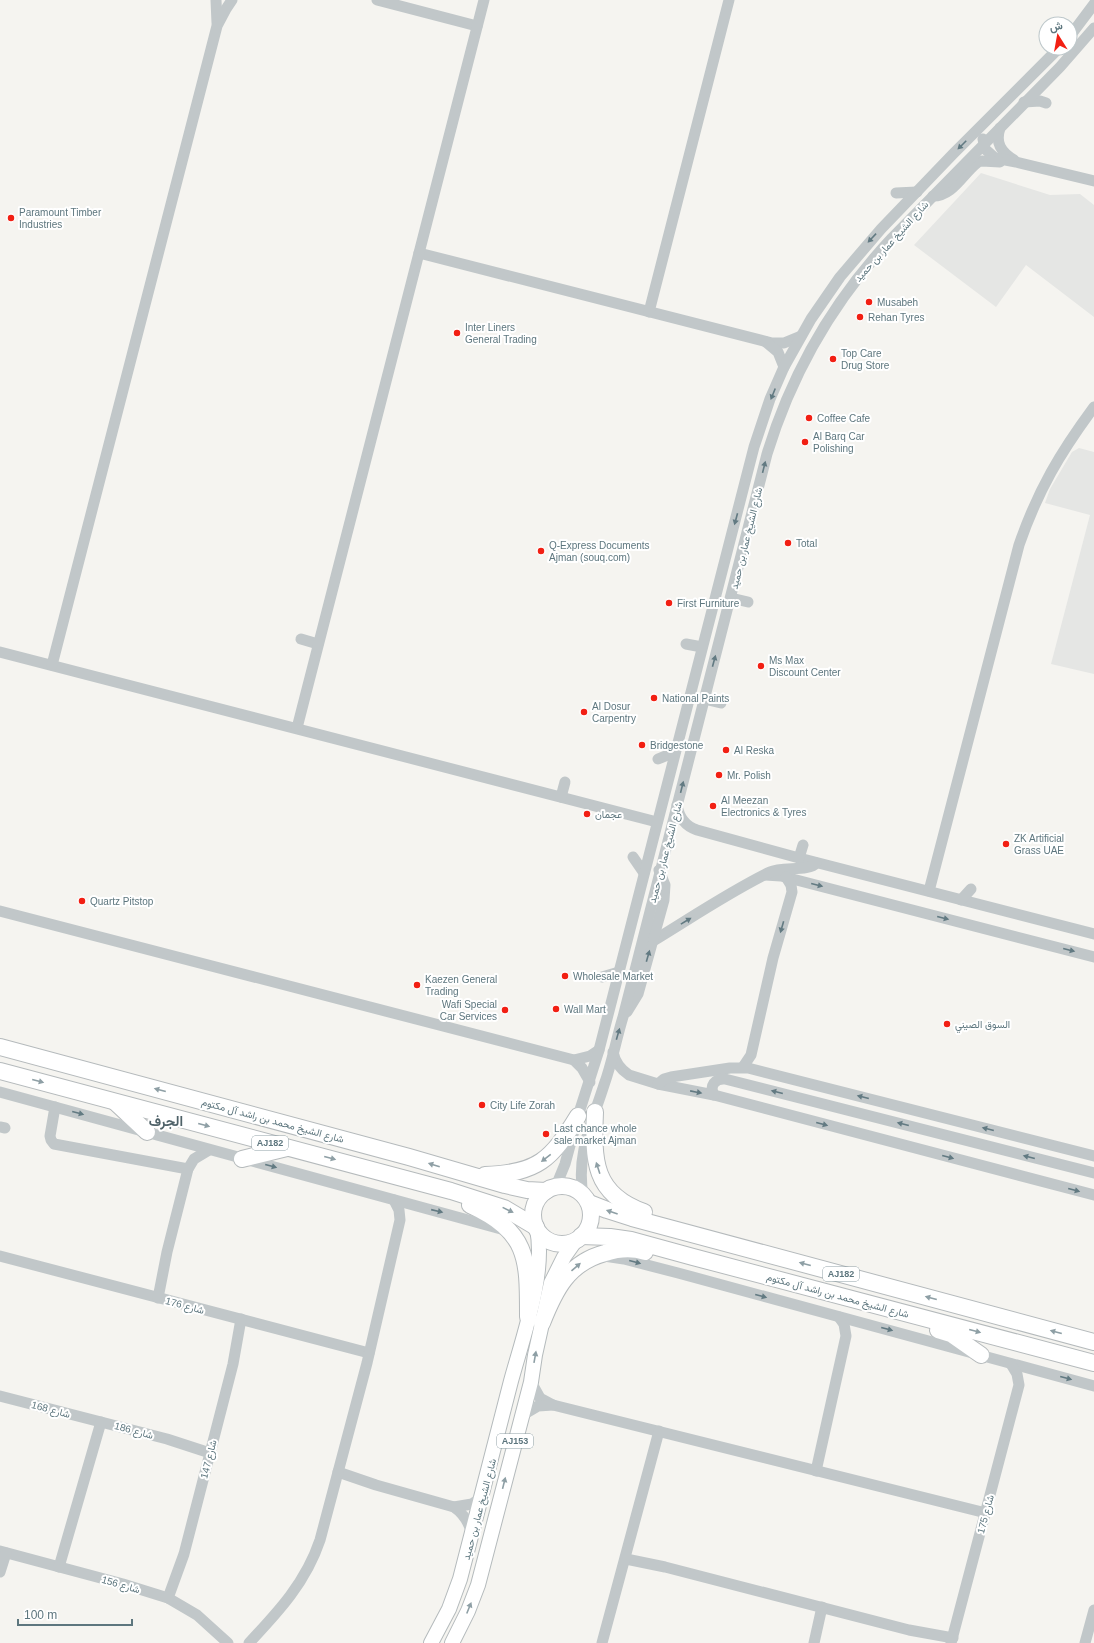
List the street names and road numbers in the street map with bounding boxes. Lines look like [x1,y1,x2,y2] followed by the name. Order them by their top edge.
[852,199,931,284] street label: شارع الشيخ عمار بن حميد
[729,486,765,590] street label: شارع الشيخ عمار بن حميد
[647,800,685,904] street label: شارع الشيخ عمار بن حميد
[200,1096,345,1146] street label: شارع الشيخ محمد بن راشد آل مكتوم
[252,1136,288,1150] road number: AJ182
[823,1267,859,1281] road number: AJ182
[765,1271,910,1321] street label: شارع الشيخ محمد بن راشد آل مكتوم
[164,1295,206,1317] street label: شارع 176
[30,1399,72,1421] street label: شارع 168
[113,1420,155,1442] street label: شارع 186
[497,1434,533,1448] road number: AJ153
[198,1438,220,1480] street label: شارع 147
[461,1457,499,1561] street label: شارع الشيخ عمار بن حميد
[975,1493,997,1535] street label: شارع 175
[100,1574,142,1596] street label: شارع 156

